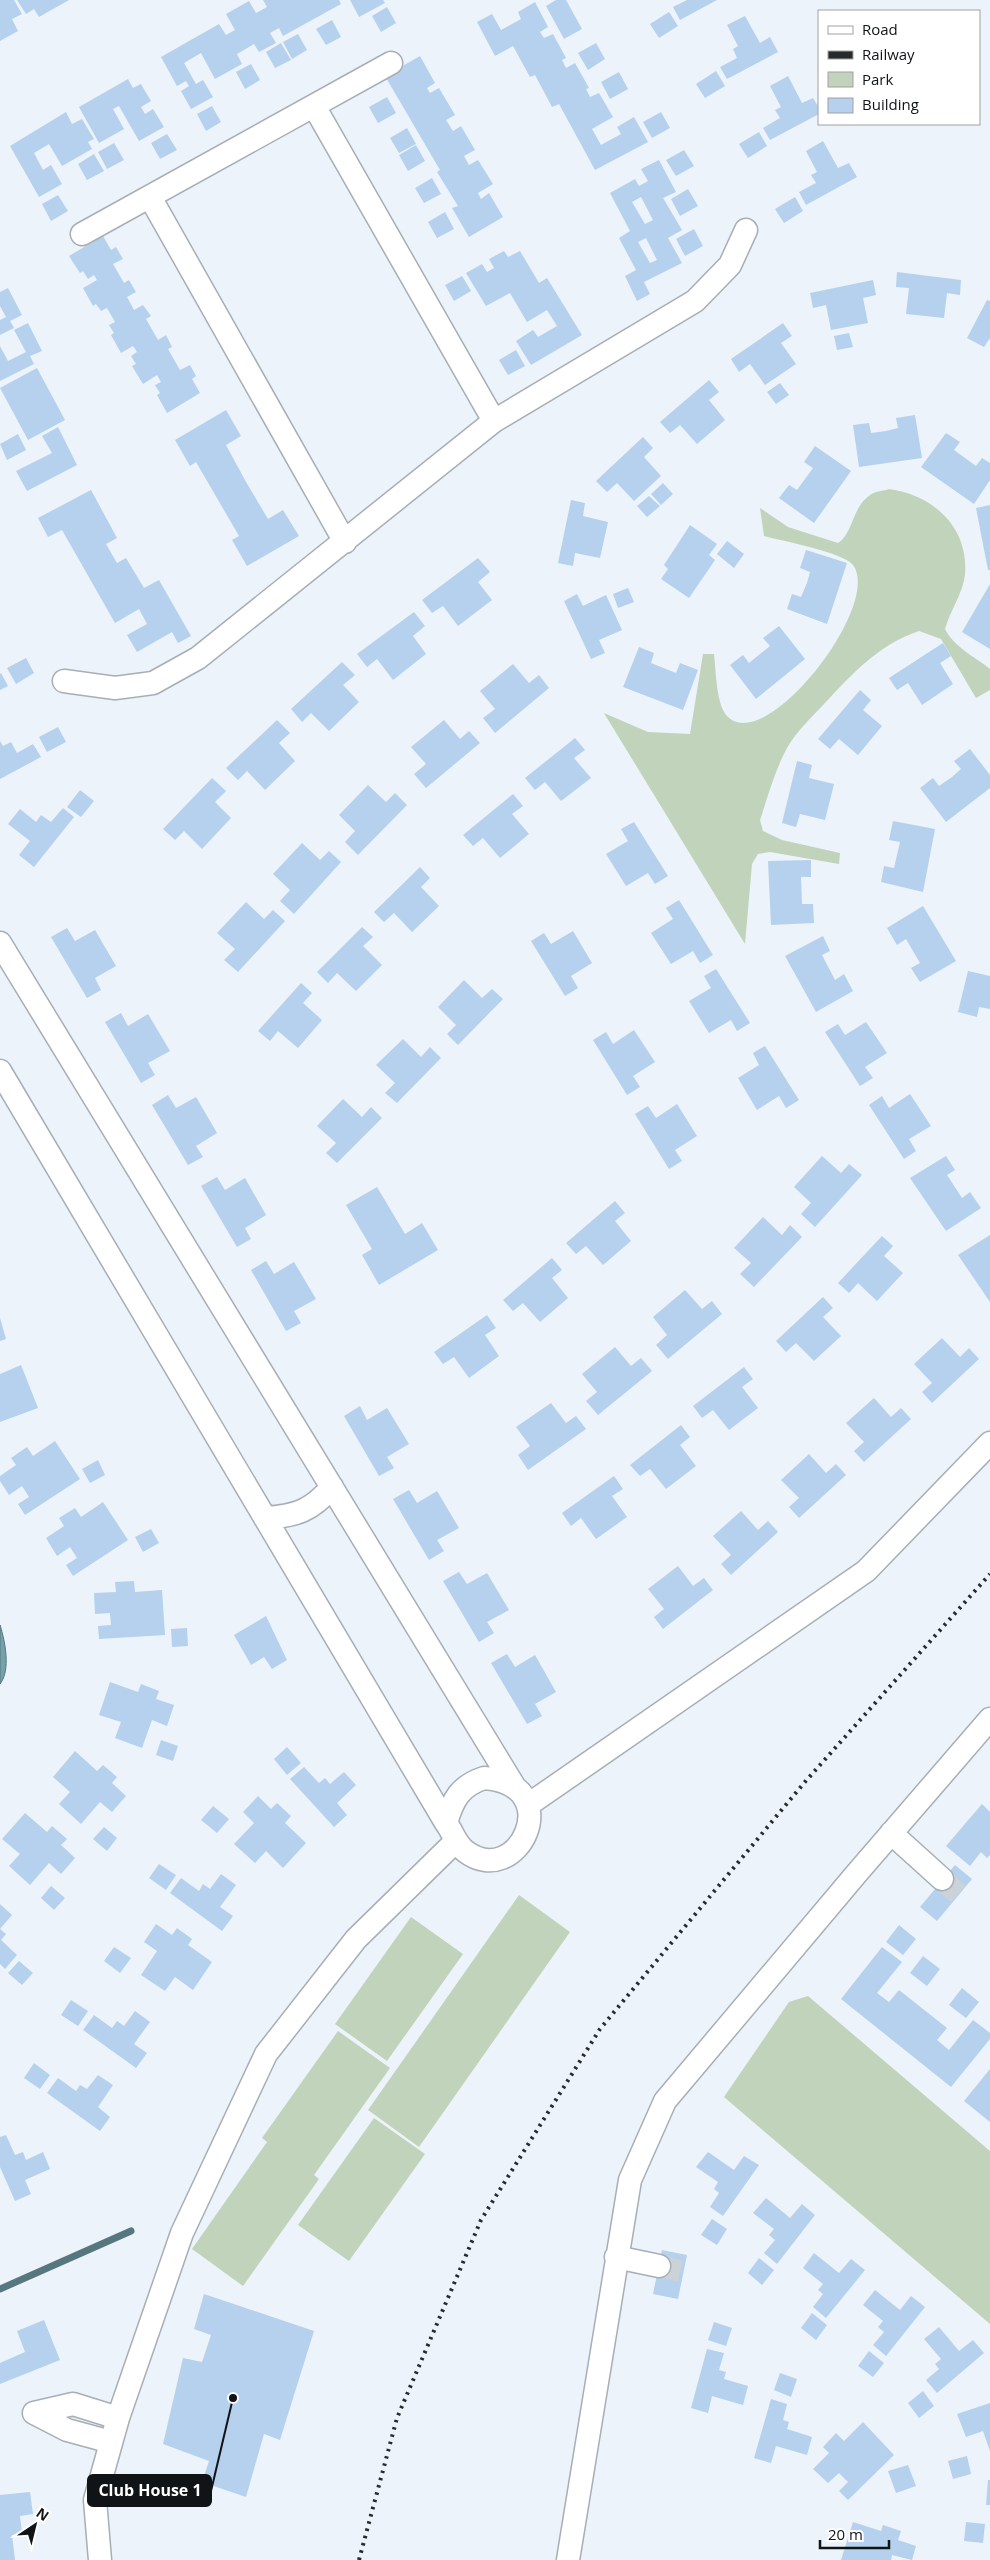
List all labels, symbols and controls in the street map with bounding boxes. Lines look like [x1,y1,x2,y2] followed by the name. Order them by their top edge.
[818,10,980,125] legend
[862,19,898,39] text: Road
[862,44,915,64] text: Railway
[862,69,893,89] text: Park
[862,94,919,114] text: Building
[88,2475,211,2506] callout: Club House 1
[98,2479,202,2501] text: Club House 1
[10,2500,60,2550] north arrow
[33,2503,53,2525] text: N
[820,2518,889,2550] scale bar
[828,2524,863,2544] text: 20 m

